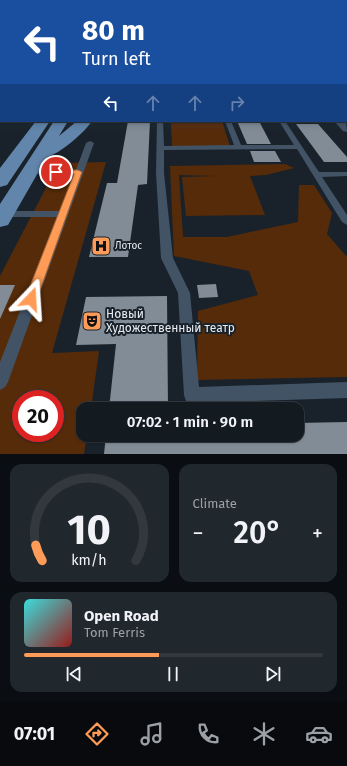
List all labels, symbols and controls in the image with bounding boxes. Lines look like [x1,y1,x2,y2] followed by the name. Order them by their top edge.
[82,14,145,47] text: 80 m
[16,16,68,68] icon: left
[82,48,151,70] text: Turn left
[100,92,122,114] icon: left
[142,92,164,114] icon: ahead
[184,92,206,114] icon: ahead
[226,92,248,114] icon: right
[39,155,73,189] pin
[45,161,67,183] icon: arrive
[90,235,112,257] hospital icon: Лотос
[115,240,142,252] place label: Лотос
[10,278,52,320] position arrow
[106,307,235,335] place label: Новый Художественный театр
[81,310,103,332] theatre icon: Новый Художественный театр
[12,390,64,442] speed limit sign: 20
[127,413,253,431] text: 07:02 · 1 min · 90 m
[193,496,237,511] text: Climate
[67,505,111,555] text: 10
[234,515,282,551] text: 20°
[193,520,204,547] text: −
[312,520,323,547] text: +
[72,552,107,569] text: km/h
[84,607,159,625] text: Open Road
[84,625,145,640] text: Tom Ferris
[63,663,85,685] icon: previous
[162,663,184,685] icon: pause
[262,663,284,685] icon: next
[83,720,111,748] icon: directions
[138,720,166,748] icon: music
[194,720,222,748] icon: phone
[250,720,278,748] icon: climate
[305,720,333,748] icon: car
[14,723,55,745] text: 07:01

